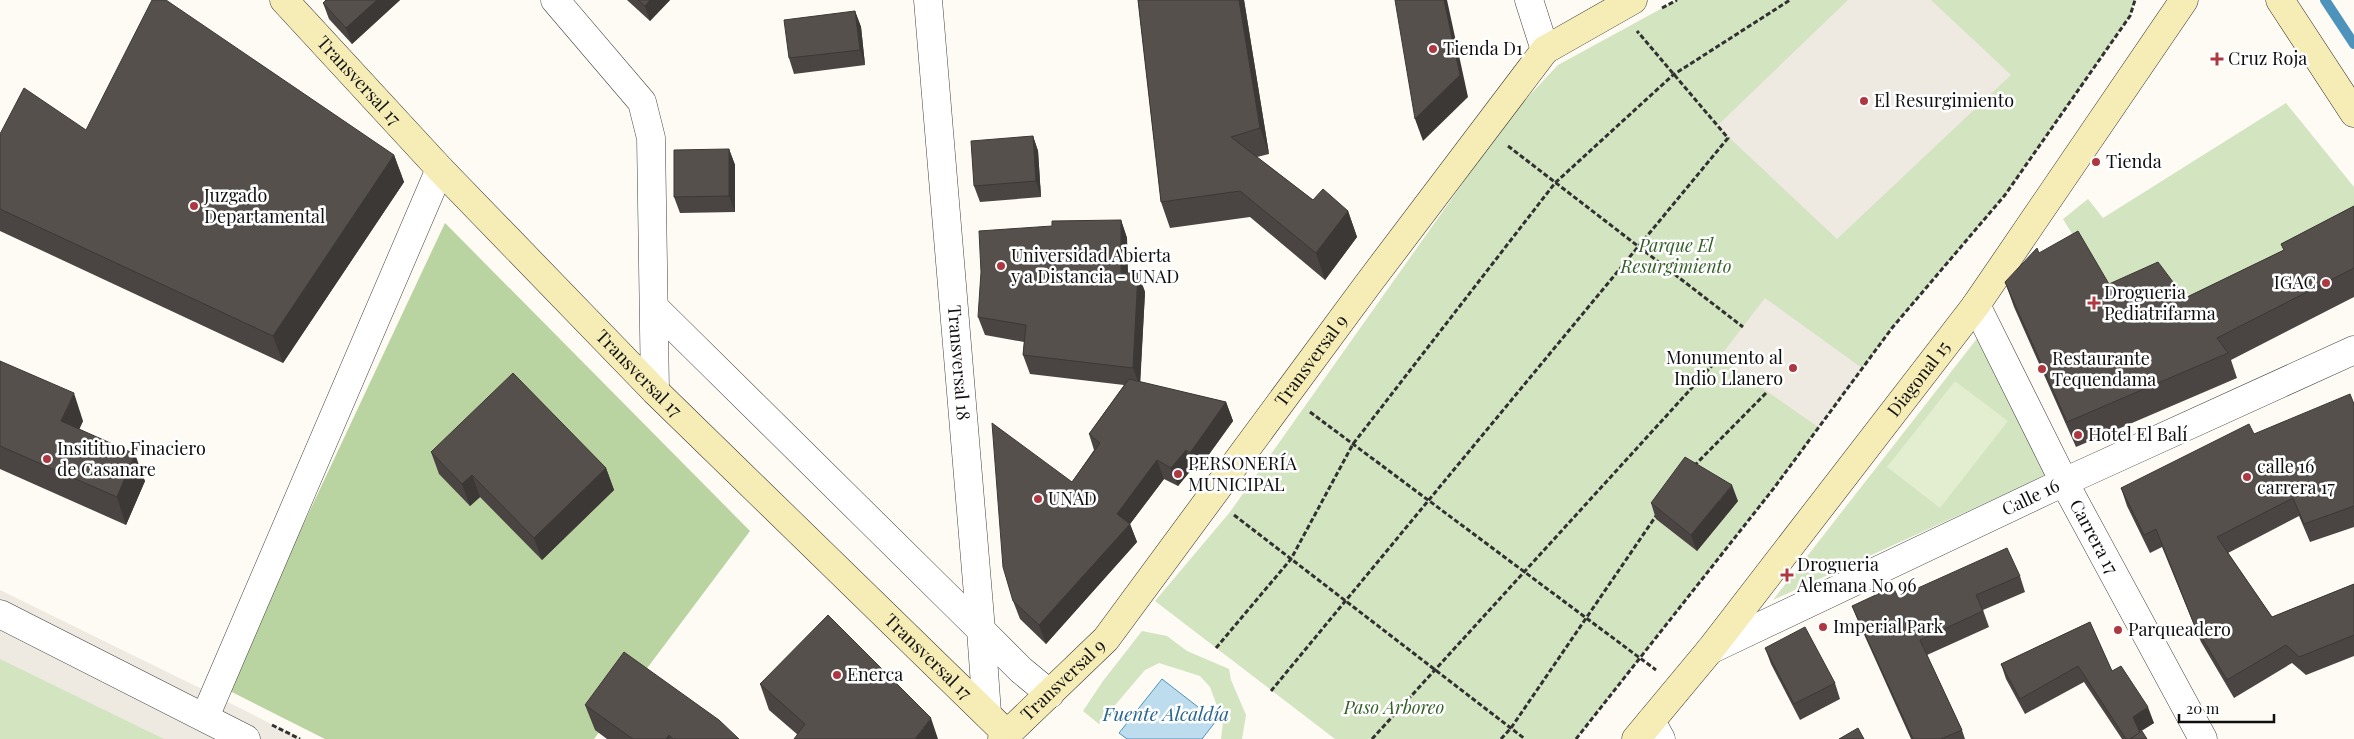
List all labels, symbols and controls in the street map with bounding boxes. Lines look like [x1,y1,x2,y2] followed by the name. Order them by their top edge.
[312,30,407,130] street label: Transversal 17
[1443,36,1523,60] place label: Tienda D1
[1427,43,1439,55] marker: Tienda D1
[2228,46,2307,70] place label: Cruz Roja
[2210,52,2224,66] marker: Cruz Roja
[1874,88,2014,112] place label: El Resurgimiento
[1858,95,1870,107] marker: El Resurgimiento
[2106,149,2162,173] place label: Tienda
[2090,156,2102,168] marker: Tienda
[203,183,325,228] place label: Juzgado Departamental
[188,200,200,212] marker: Juzgado Departamental
[1620,233,1732,278] park label: Parque El Resurgimiento
[1010,243,1179,288] place label: Universidad Abierta y a Distancia - UNAD
[995,260,1007,272] marker: Universidad Abierta y a Distancia - UNAD
[2274,270,2316,294] place label: IGAC
[2320,277,2332,289] marker: IGAC
[2104,280,2216,325] place label: Drogueria Pediatrifarma
[2088,297,2100,309] marker: Drogueria Pediatrifarma
[943,304,976,421] street label: Transversal 18
[1269,309,1352,411] street label: Transversal 9
[591,324,688,422] street label: Transversal 17
[1881,335,1955,421] street label: Diagonal 15
[1666,345,1783,390] place label: Monumento al Indio Llanero
[2052,346,2156,391] place label: Restaurante Tequendama
[1787,362,1799,374] marker: Monumento al Indio Llanero
[2036,363,2048,375] marker: Restaurante Tequendama
[2088,422,2187,446] place label: Hotel El Balí
[2072,429,2084,441] marker: Hotel El Balí
[57,436,206,481] place label: Insitituo Finaciero de Casanare
[1188,451,1298,496] place label: PERSONERÍA MUNICIPAL
[41,453,53,465] marker: Insitituo Finaciero de Casanare
[2257,454,2335,499] place label: calle 16 carrera 17
[1172,468,1184,480] marker: PERSONERÍA MUNICIPAL
[2241,471,2253,483] marker: calle 16 carrera 17
[1998,473,2063,521] street label: Calle 16
[1048,486,1097,510] place label: UNAD
[1032,493,1044,505] marker: UNAD
[2065,495,2125,578] street label: Carrera 17
[1796,552,1917,597] place label: Drogueria Alemana No 96
[1781,569,1793,581] marker: Drogueria Alemana No 96
[880,608,978,705] street label: Transversal 17
[1833,614,1944,638] place label: Imperial Park
[2128,617,2231,641] place label: Parqueadero
[1817,621,1829,633] marker: Imperial Park
[2112,624,2124,636] marker: Parqueadero
[1015,633,1110,726] street label: Transversal 9
[847,662,903,686] place label: Enerca
[831,669,843,681] marker: Enerca
[2179,692,2274,724] scale bar
[1343,695,1445,719] park label: Paso Arboreo
[2186,698,2220,718] text: 20 m
[1102,700,1229,726] water label: Fuente Alcaldía

